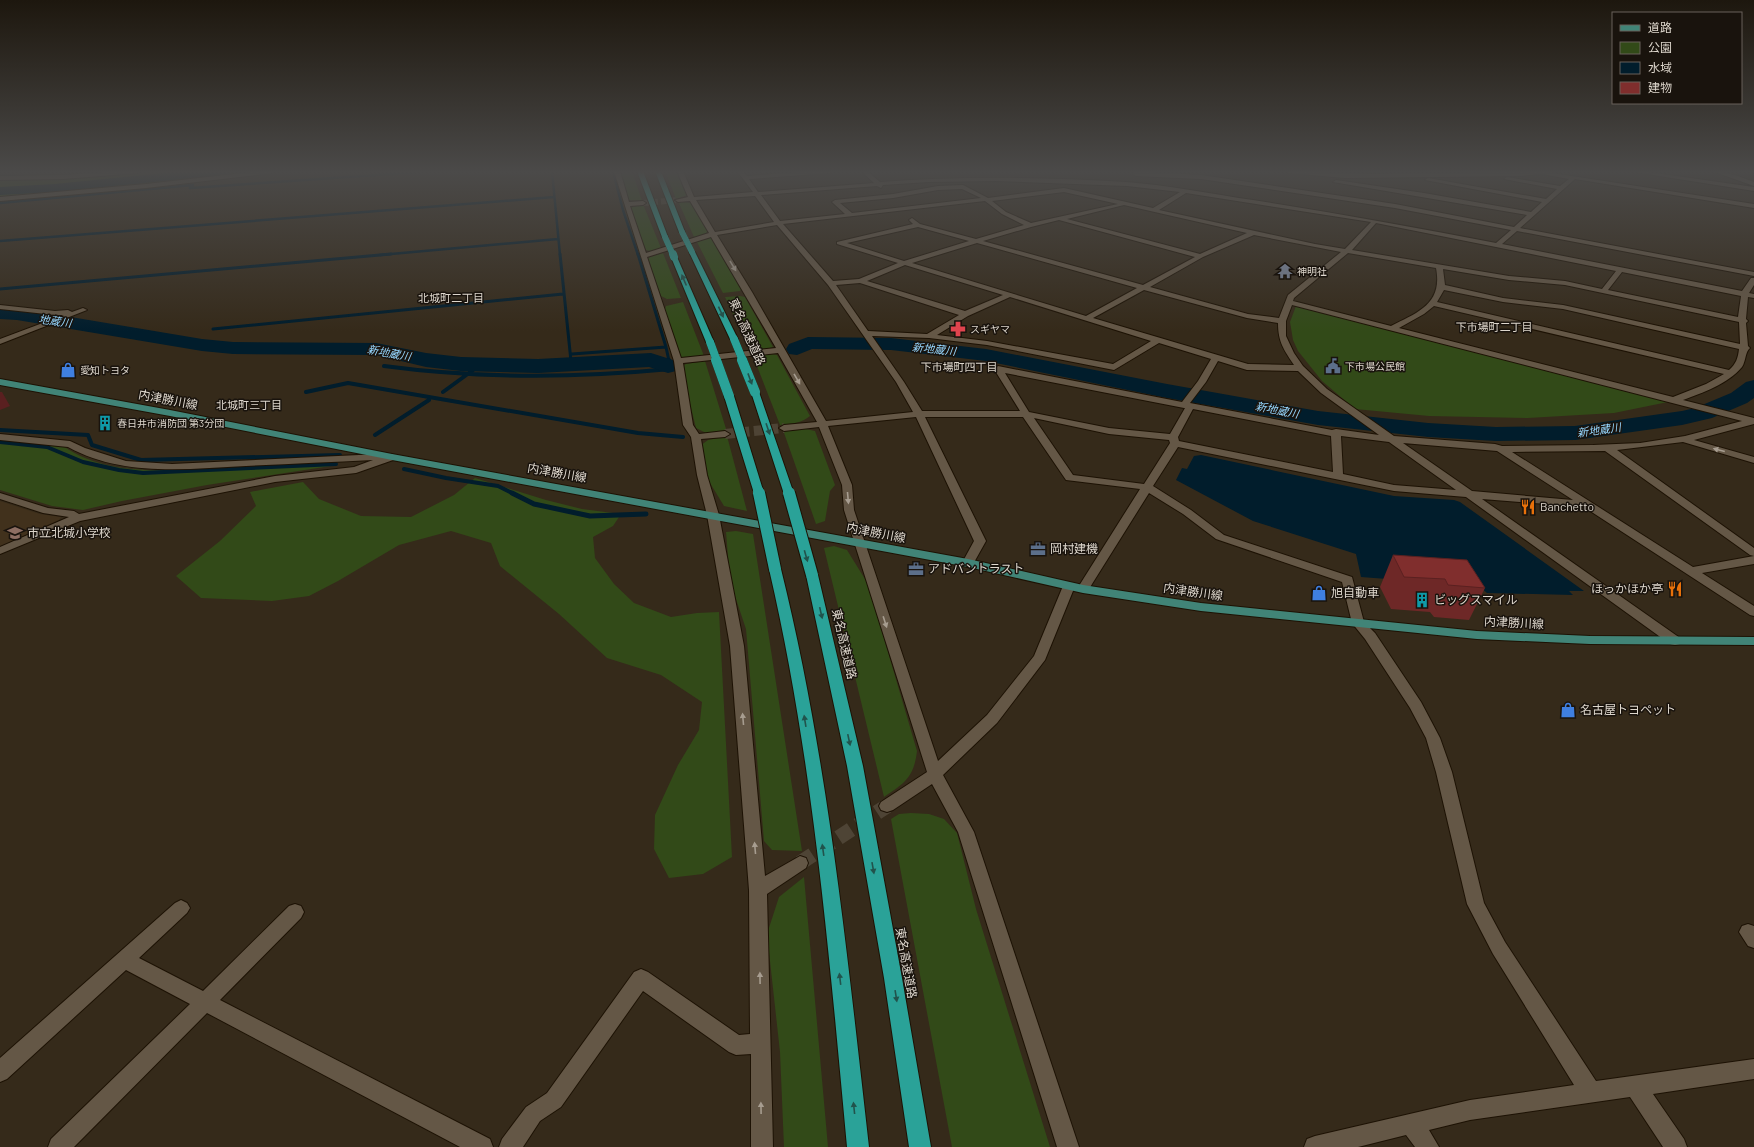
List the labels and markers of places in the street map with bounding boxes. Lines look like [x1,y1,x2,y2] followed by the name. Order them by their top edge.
[1276,262,1294,280] temple icon: 神明社
[1297,265,1327,277] place label: 神明社
[949,320,967,338] pharmacy icon: スギヤマ
[970,323,1010,335] place label: スギヤマ
[1324,357,1342,375] public building icon: 下市場公民館
[1345,360,1405,372] place label: 下市場公民館
[59,361,77,379] shop icon: 愛知トヨタ
[80,364,130,376] place label: 愛知トヨタ
[96,414,114,432] building icon: 春日井市消防団 第3分団
[117,417,224,429] place label: 春日井市消防団 第3分団
[1519,498,1537,516] restaurant icon: Banchetto
[1540,499,1594,513] place label: Banchetto
[6,524,24,542] school or university icon: 市立北城小学校
[27,525,111,539] place label: 市立北城小学校
[1029,540,1047,558] office icon: 岡村建機
[1050,541,1098,555] place label: 岡村建機
[907,560,925,578] office icon: アドバントラスト
[928,561,1024,575] place label: アドバントラスト
[1666,580,1684,598] restaurant icon: ほっかほか亭
[1591,581,1663,595] place label: ほっかほか亭
[1310,584,1328,602] shop icon: 旭自動車
[1331,585,1379,599] place label: 旭自動車
[1413,591,1431,609] building icon: ビッグスマイル
[1434,592,1518,606] place label: ビッグスマイル
[1559,701,1577,719] shop icon: 名古屋トヨペット
[1580,702,1676,716] place label: 名古屋トヨペット

